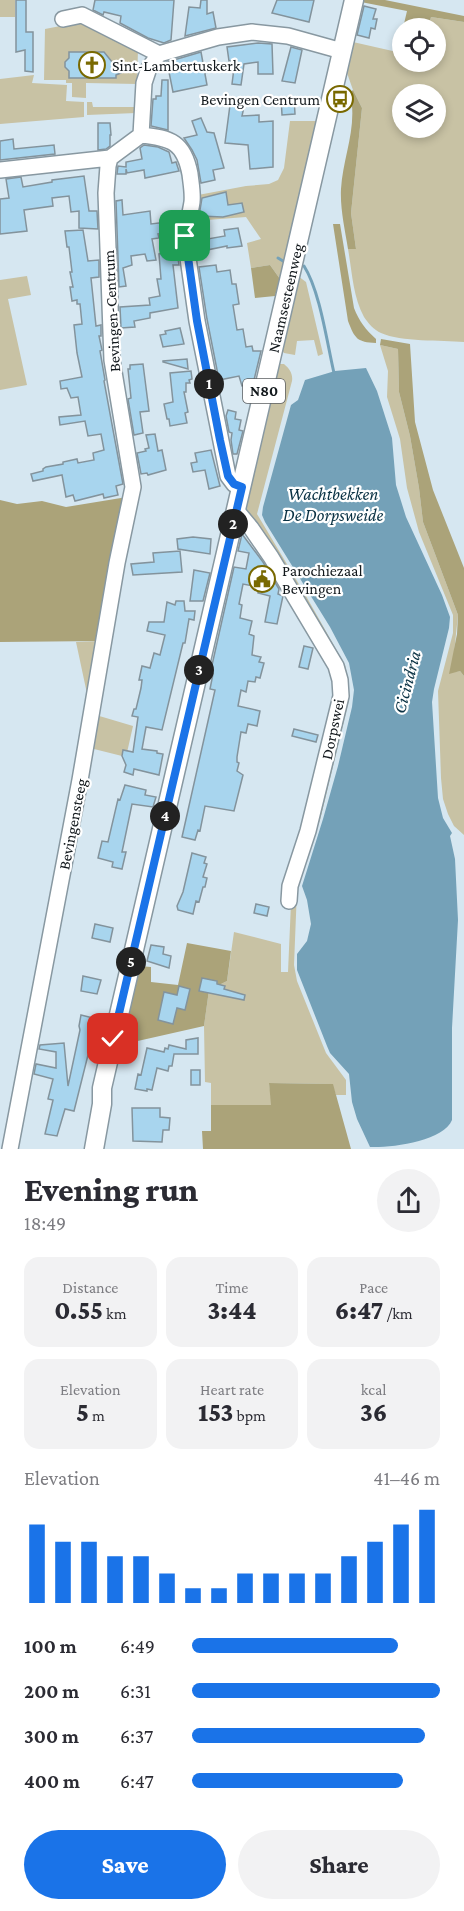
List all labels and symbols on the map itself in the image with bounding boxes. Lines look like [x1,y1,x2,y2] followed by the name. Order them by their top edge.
[77,50,107,80] church icon: Sint-Lambertuskerk
[112,57,241,74] place label: Sint-Lambertuskerk
[325,84,355,114] bus stop icon: Bevingen Centrum
[200,91,320,109] place label: Bevingen Centrum
[159,210,210,261] pin
[265,241,307,355] street label: Naamsesteenweg
[100,249,124,373] street label: Bevingen-Centrum
[194,369,224,399] pin: 1
[243,379,285,403] road number: N80
[283,484,383,525] water label: Wachtbekken De Dorpsweide
[218,509,248,539] pin: 2
[282,562,363,598] place label: Parochiezaal Bevingen
[247,564,277,594] public building icon: Parochiezaal Bevingen
[389,648,425,715] water label: Cicindria
[184,655,214,685] pin: 3
[318,697,348,761] street label: Dorpswei
[55,777,91,871] street label: Bevingensteeg
[150,801,180,831] pin: 4
[116,947,146,977] pin: 5
[87,1013,138,1064] pin

